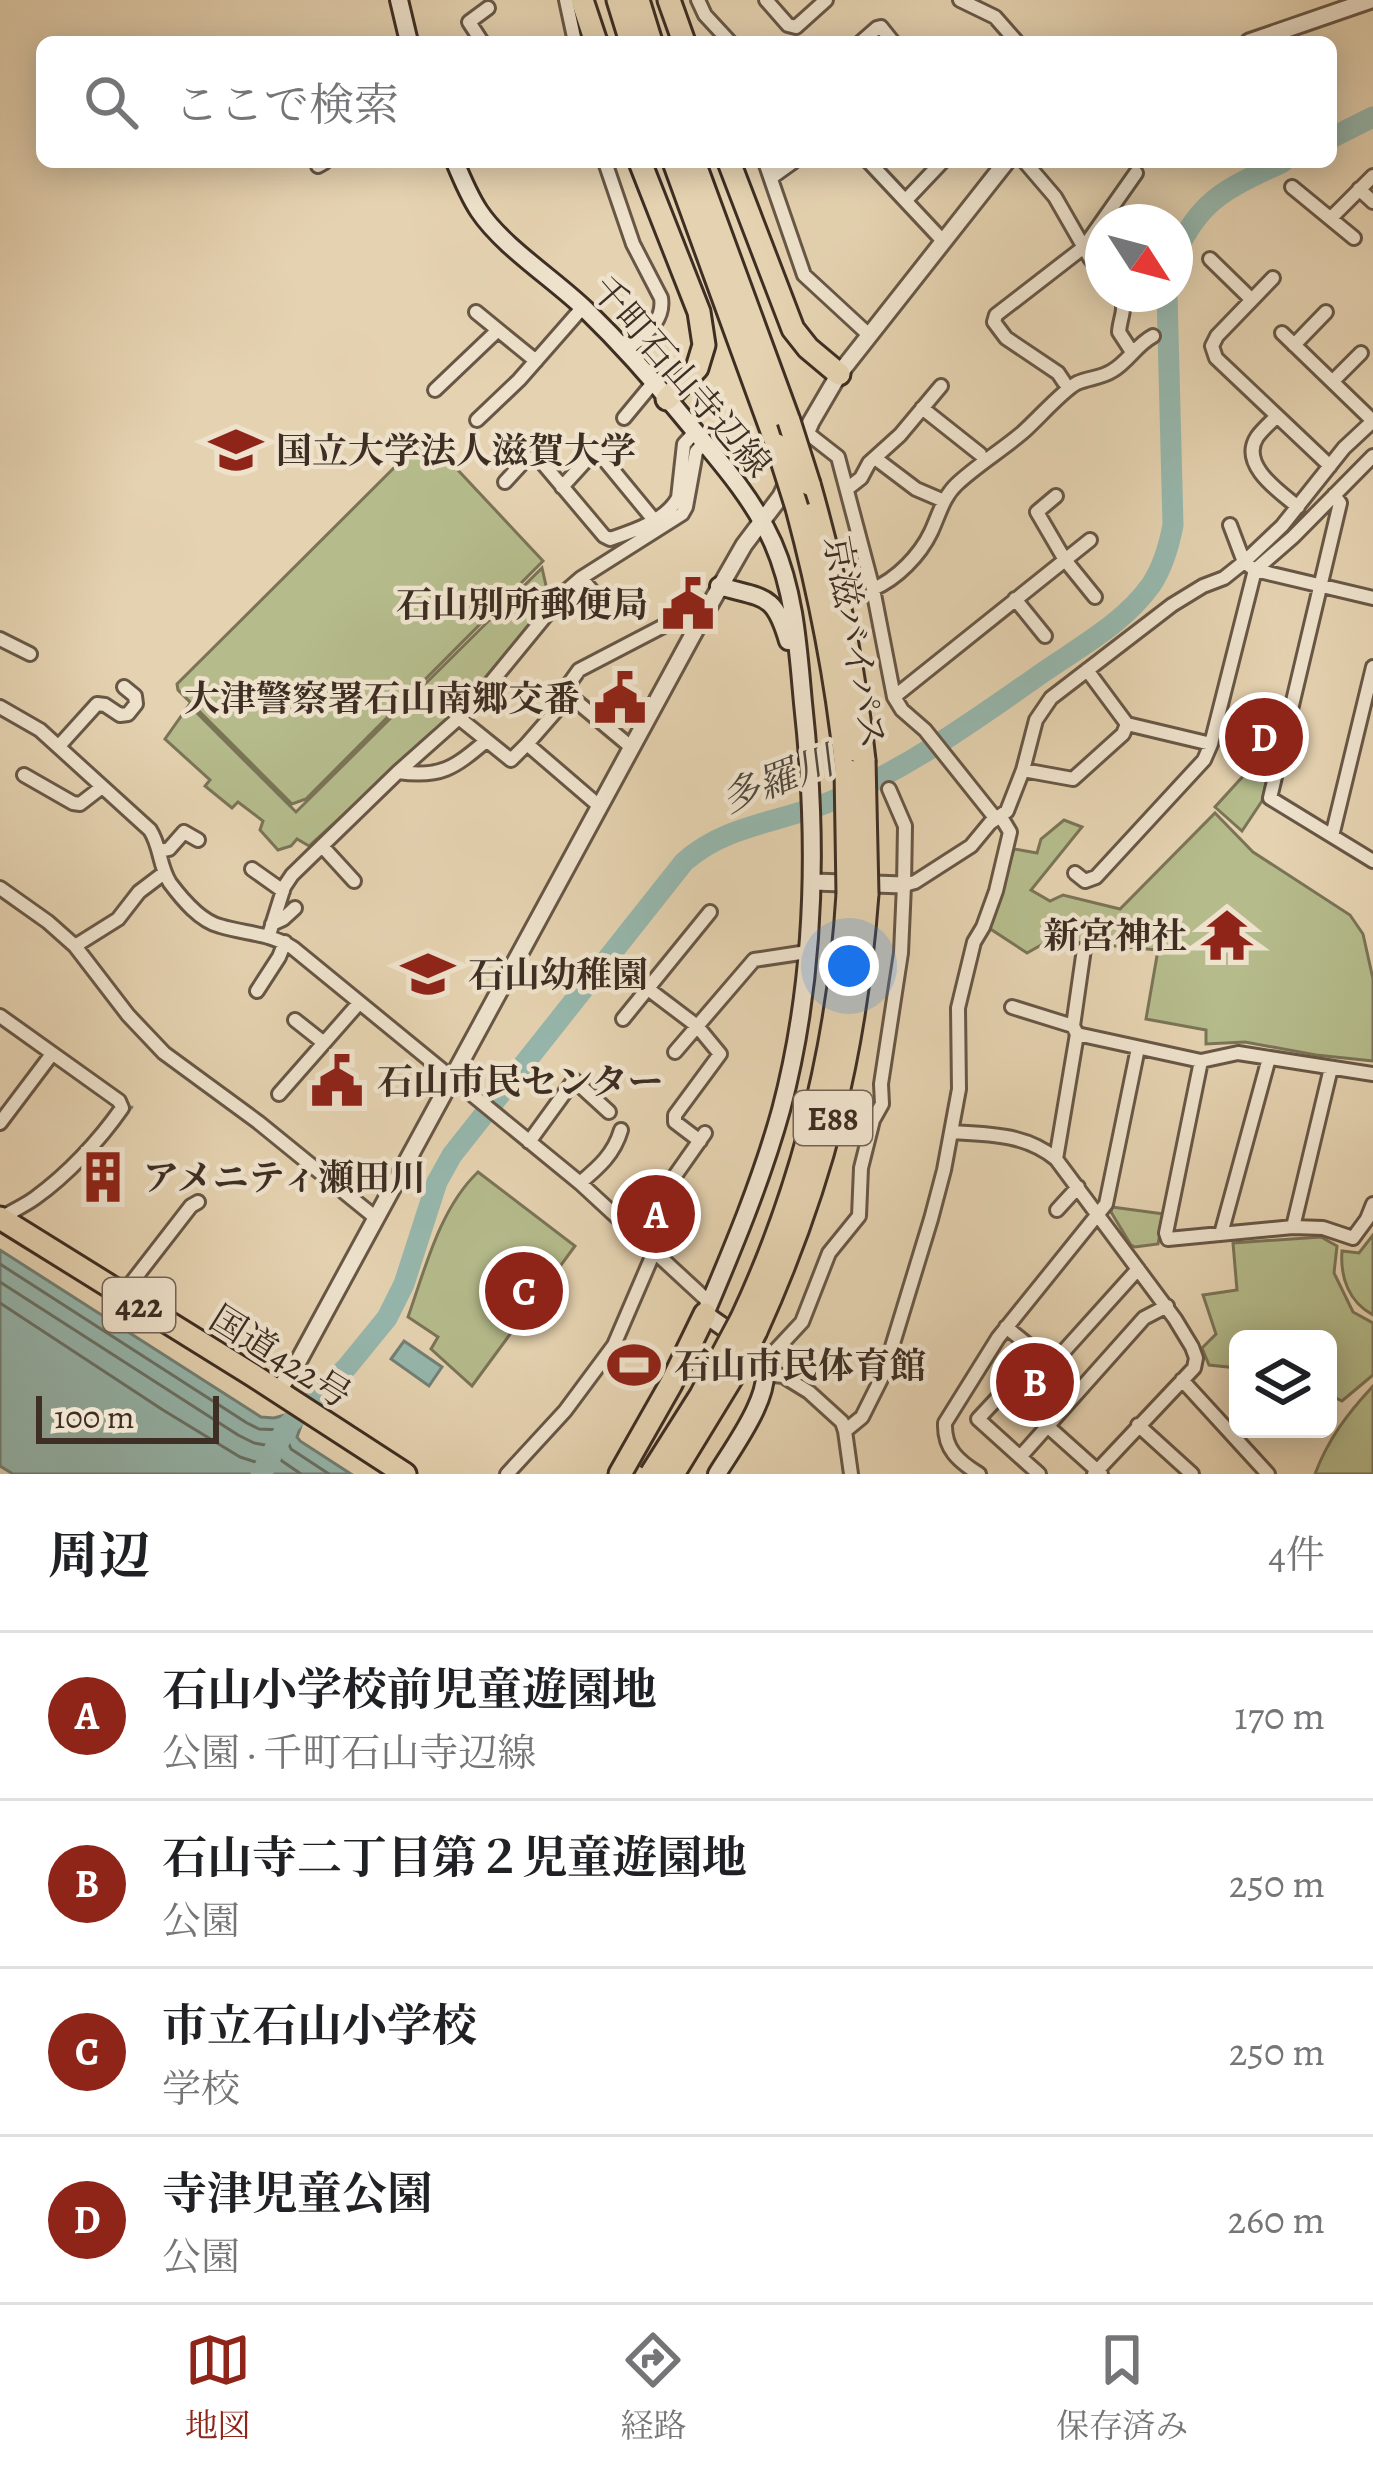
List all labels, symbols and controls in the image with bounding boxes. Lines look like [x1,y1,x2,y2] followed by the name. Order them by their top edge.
[36,36,1337,168] search box
[78,69,144,135] icon: search
[174,74,399,136] text: ここで検索
[1085,204,1193,312] north arrow
[580,265,783,488] street label: 千町石山寺辺線
[207,421,265,479] school or university icon: 国立大学法人滋賀大学
[276,426,636,475] place label: 国立大学法人滋賀大学
[813,532,898,752] street label: 京滋バイパス
[659,575,717,633] public building icon: 石山別所郵便局
[396,580,648,629] place label: 石山別所郵便局
[591,669,649,727] public building icon: 大津警察署石山南郷交番
[184,674,580,723] place label: 大津警察署石山南郷交番
[1225,692,1303,782] pin: D
[713,732,845,825] water label: 多羅川
[1198,906,1256,964] temple icon: 新宮神社
[1043,911,1187,960] place label: 新宮神社
[819,936,879,996] your location
[399,945,457,1003] school or university icon: 石山幼稚園
[468,950,648,999] place label: 石山幼稚園
[308,1052,366,1110] public building icon: 石山市民センター
[377,1057,664,1106] place label: 石山市民センター
[794,1091,872,1145] road number: E88
[74,1148,132,1206] building icon: アメニティ瀬田川
[143,1153,426,1202] place label: アメニティ瀬田川
[617,1169,695,1259] pin: A
[485,1246,563,1336] pin: C
[103,1278,175,1332] road number: 422
[201,1294,361,1419] street label: 国道422号
[1229,1330,1337,1438] map controls
[1229,1330,1337,1438] button: layers
[605,1336,663,1394] sports icon: 石山市民体育館
[996,1337,1074,1427] pin: B
[674,1341,926,1390] place label: 石山市民体育館
[36,1390,219,1443] scale bar
[54,1394,134,1439] text: 100 m
[48,1521,150,1591] text: 周辺
[1268,1528,1325,1581] text: 4件
[162,1659,657,1721] text: 石山小学校前児童遊園地
[75,1689,99,1742] text: A
[1234,1689,1325,1742] text: 170 m
[162,1726,536,1779] text: 公園 · 千町石山寺辺線
[162,1827,747,1889] text: 石山寺二丁目第２児童遊園地
[75,1857,99,1910] text: B
[1229,1857,1325,1910] text: 250 m
[162,1894,240,1947] text: 公園
[162,1995,477,2057] text: 市立石山小学校
[75,2025,99,2078] text: C
[1229,2025,1325,2078] text: 250 m
[162,2062,240,2115] text: 学校
[162,2163,432,2225] text: 寺津児童公園
[73,2193,101,2246] text: D
[1227,2193,1325,2246] text: 260 m
[162,2230,240,2283] text: 公園
[185,2327,251,2448] tab: 地図
[620,2327,686,2448] tab: 経路
[1056,2327,1188,2448] tab: 保存済み

